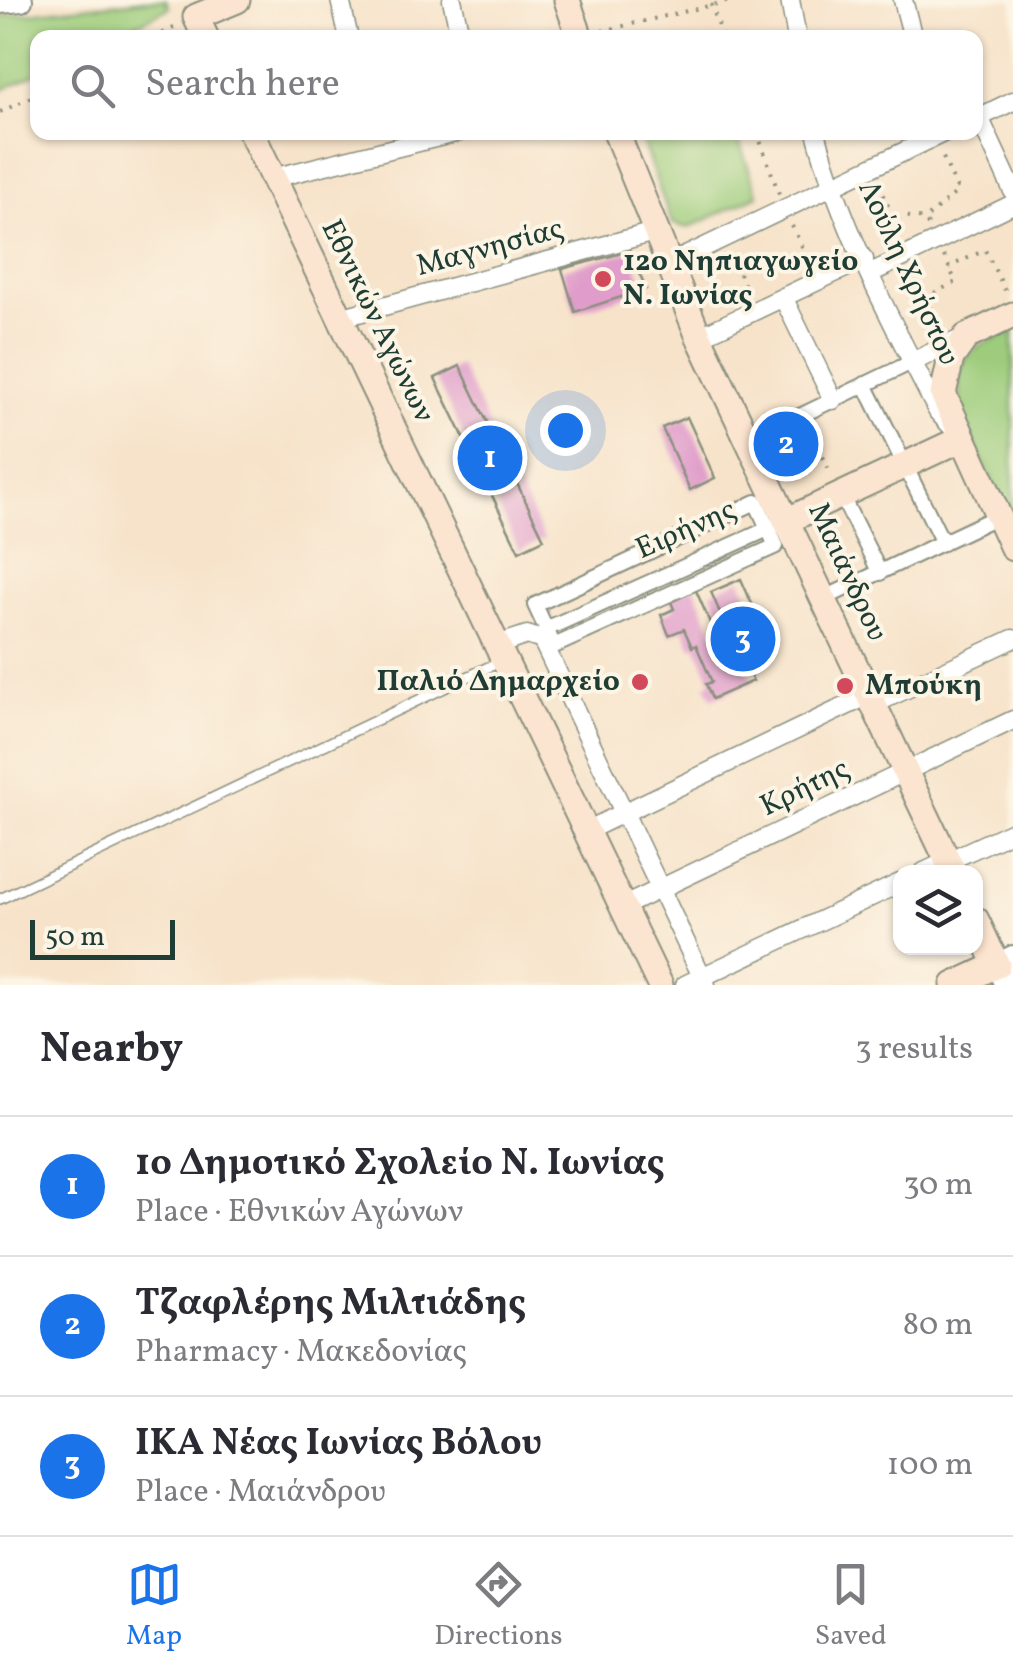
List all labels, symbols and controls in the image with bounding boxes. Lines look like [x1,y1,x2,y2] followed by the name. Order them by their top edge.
[30,30,983,140] search box
[65,58,120,113] icon: search
[145,59,340,112] text: Search here
[847,174,969,372] street label: Λούλη Χρήστου
[412,208,568,288] street label: Μαγνησίας
[310,213,444,429] street label: Εθνικών Αγώνων
[623,241,858,317] place label: 12ο Νηπιαγωγείο Ν. Ιωνίας
[592,268,614,290] marker: 12ο Νηπιαγωγείο Ν. Ιωνίας
[540,405,591,456] your location
[754,406,818,482] pin: 2
[458,420,522,496] pin: 1
[629,489,743,571] street label: Ειρήνης
[797,496,897,648] street label: Μαιάνδρου
[710,602,776,676] pin: 3
[377,661,620,703] place label: Παλιό Δημαρχείο
[865,665,982,707] place label: Μπούκη
[629,671,651,693] marker: Παλιό Δημαρχείο
[834,675,856,697] marker: Μπούκη
[753,748,857,828] street label: Κρήτης
[893,865,983,955] map controls
[893,865,983,955] button: layers
[30,915,175,960] scale bar
[45,918,105,957] text: 50 m
[40,1021,183,1080] text: Nearby
[855,1028,973,1072] text: 3 results
[135,1138,665,1191] text: 1ο Δημοτικό Σχολείο Ν. Ιωνίας
[66,1164,79,1208] text: 1
[903,1164,973,1208] text: 30 m
[135,1191,463,1235] text: Place · Εθνικών Αγώνων
[135,1278,526,1331] text: Τζαφλέρης Μιλτιάδης
[64,1304,81,1348] text: 2
[903,1304,973,1348] text: 80 m
[135,1331,467,1375] text: Pharmacy · Μακεδονίας
[135,1418,542,1471] text: ΙΚΑ Νέας Ιωνίας Βόλου
[64,1444,81,1488] text: 3
[887,1444,973,1488] text: 100 m
[135,1471,386,1515] text: Place · Μαιάνδρου
[126,1557,182,1656] tab: Map
[434,1557,563,1656] tab: Directions
[815,1557,887,1656] tab: Saved

